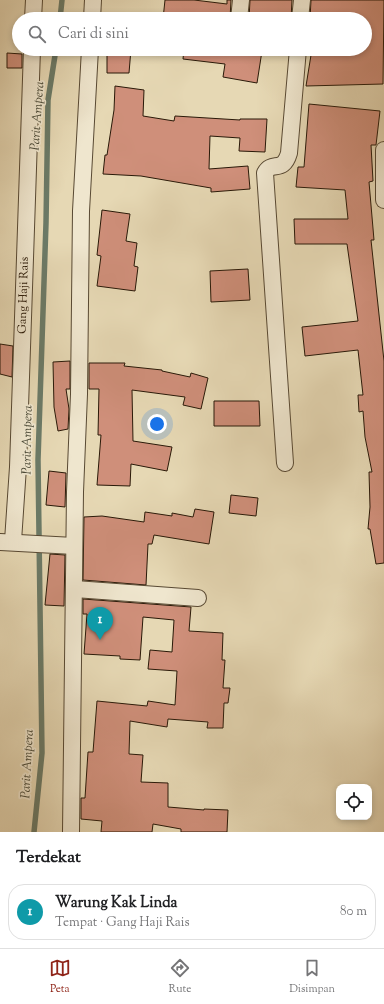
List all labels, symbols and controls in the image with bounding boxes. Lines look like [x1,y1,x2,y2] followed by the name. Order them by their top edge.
[12,12,372,56] search box
[26,23,48,45] icon: search
[58,24,129,45] text: Cari di sini
[27,80,49,151] water label: Parit Ampera
[13,256,34,334] street label: Gang Haji Rais
[18,405,38,475] water label: Parit Ampera
[147,414,167,434] your location
[87,607,113,640] pin: 1
[17,729,39,799] water label: Parit Ampera
[336,784,372,820] map controls
[336,784,372,820] button: locate
[16,846,81,870] text: Terdekat
[55,893,178,914] text: Warung Kak Linda
[28,903,32,921] text: 1
[340,903,367,921] text: 80 m
[55,914,190,932] text: Tempat · Gang Haji Rais
[49,957,71,997] tab: Peta
[169,957,191,997] tab: Rute
[289,957,335,997] tab: Disimpan

